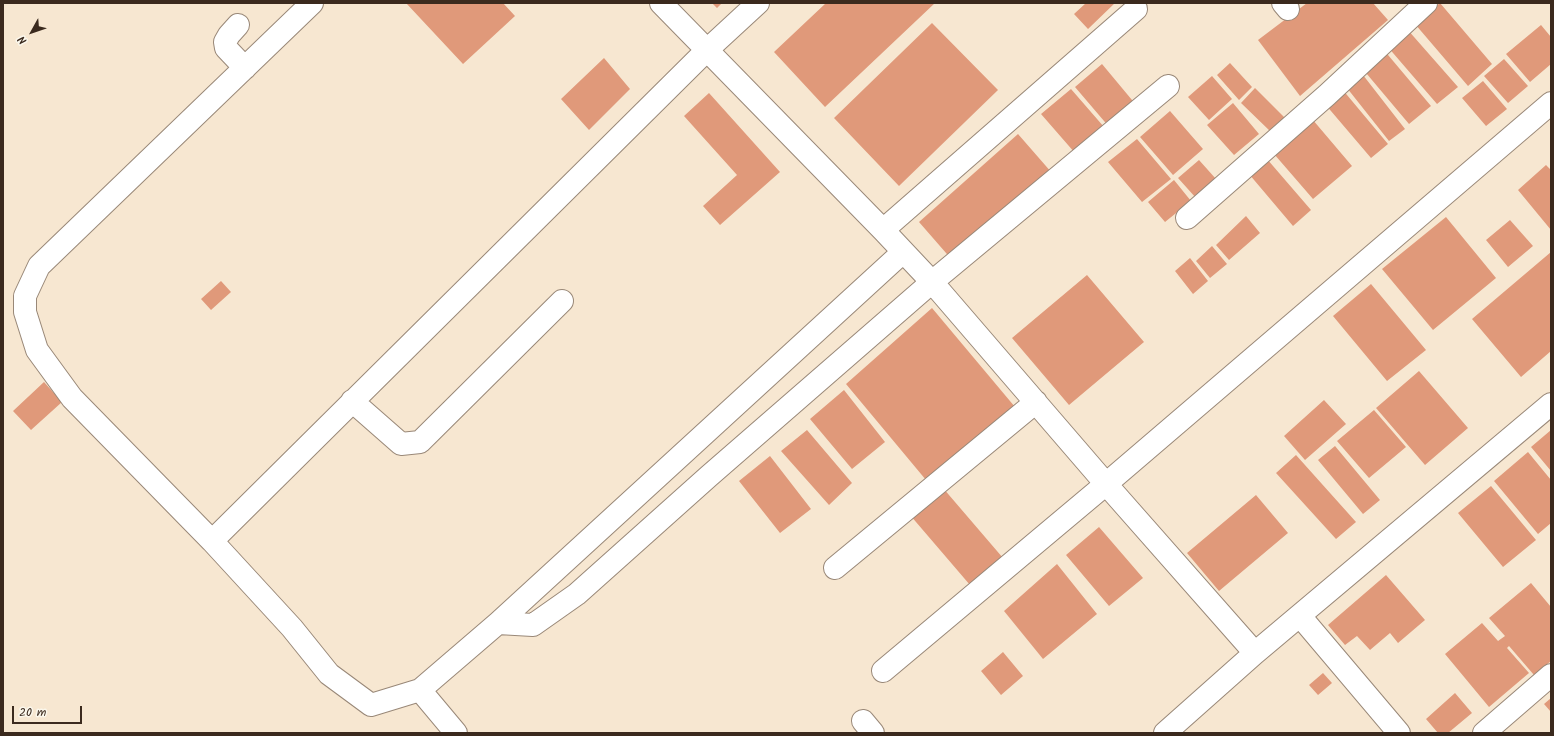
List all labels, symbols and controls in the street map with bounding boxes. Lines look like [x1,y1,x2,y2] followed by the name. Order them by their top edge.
[12,12,52,52] north arrow
[14,31,32,48] text: N
[14,698,84,724] scale bar
[19,703,46,722] text: 20 m

